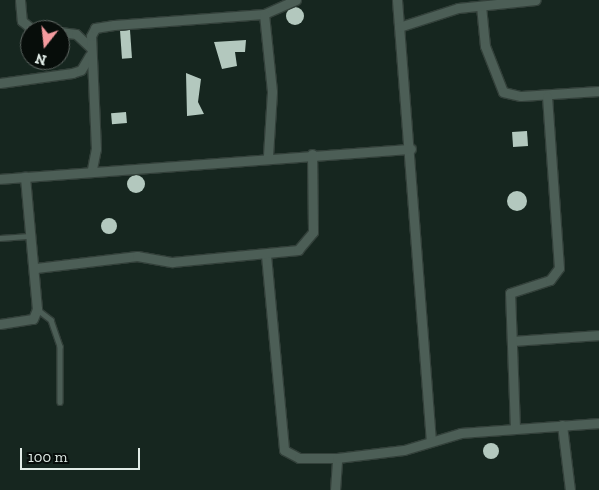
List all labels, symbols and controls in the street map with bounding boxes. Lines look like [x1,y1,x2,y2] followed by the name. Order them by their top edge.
[20,20,70,70] north arrow
[34,49,48,69] text: N
[22,438,142,470] scale bar
[28,448,67,466] text: 100 m

